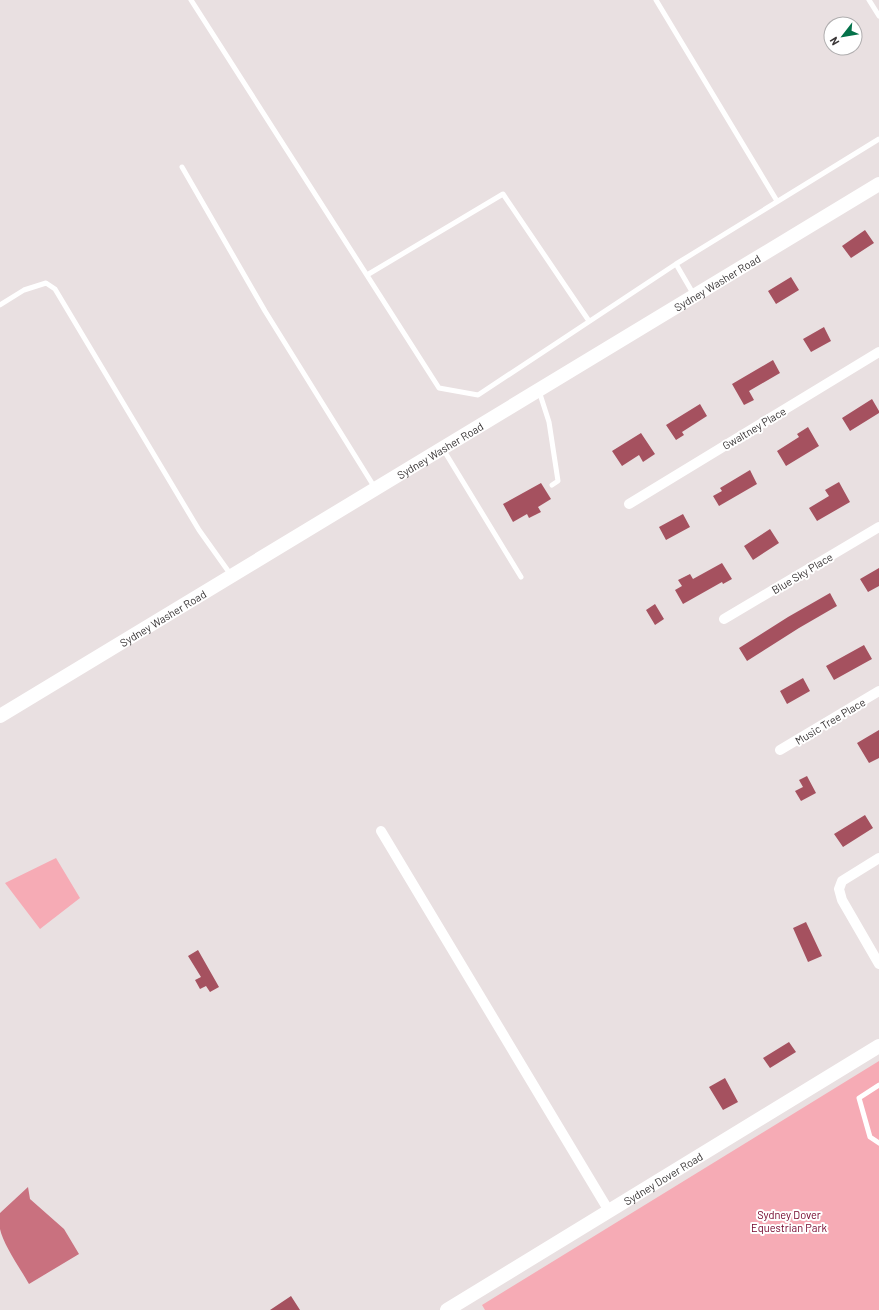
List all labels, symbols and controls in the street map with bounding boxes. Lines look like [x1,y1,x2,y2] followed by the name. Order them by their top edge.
[823,16,863,56] north arrow
[827,35,841,48] text: N
[671,251,762,313] street label: Sydney Washer Road
[720,404,788,452] street label: Gwaltney Place
[394,419,485,481] street label: Sydney Washer Road
[769,550,835,596] street label: Blue Sky Place
[117,587,208,649] street label: Sydney Washer Road
[793,695,868,747] street label: Music Tree Place
[621,1149,705,1207] street label: Sydney Dover Road
[751,1208,827,1234] park label: Sydney Dover Equestrian Park

